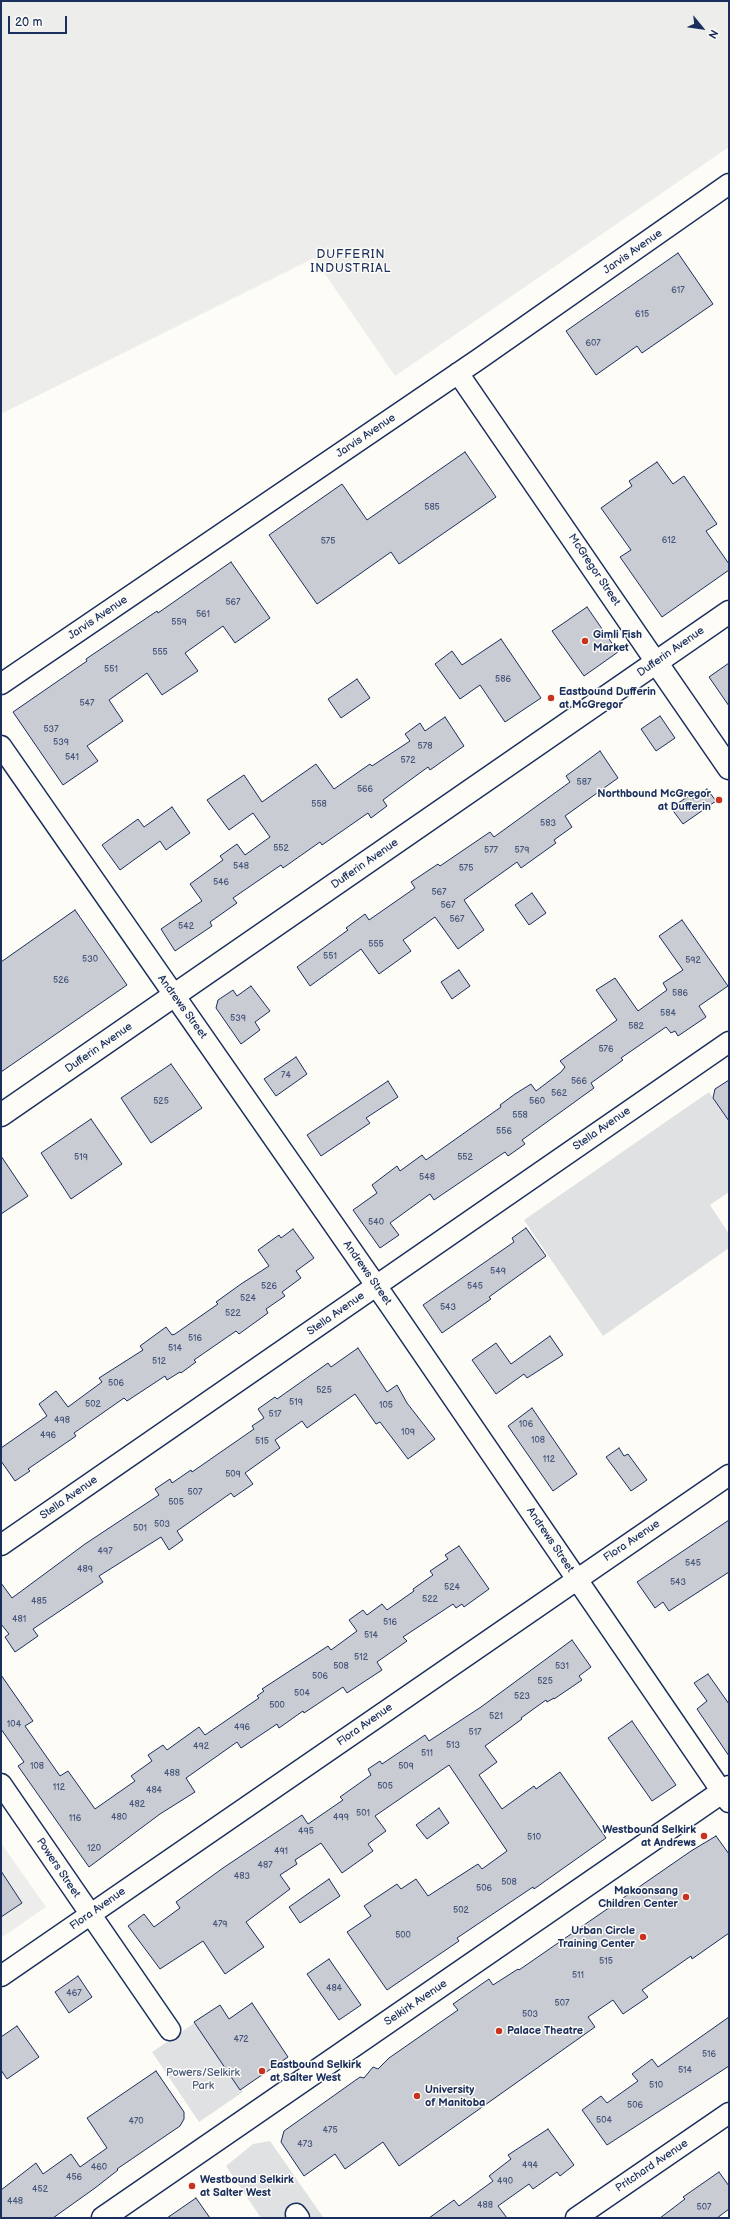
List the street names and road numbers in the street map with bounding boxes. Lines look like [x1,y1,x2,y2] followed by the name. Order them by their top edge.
[601,227,665,277] street label: Jarvis Avenue
[334,411,398,461] street label: Jarvis Avenue
[565,532,623,608] street label: McGregor Street
[66,593,130,643] street label: Jarvis Avenue
[635,624,707,680] street label: Dufferin Avenue
[329,836,401,892] street label: Dufferin Avenue
[154,973,210,1041] street label: Andrews Street
[63,1020,135,1076] street label: Dufferin Avenue
[571,1104,633,1154] street label: Stella Avenue
[340,1238,394,1308] street label: Andrews Street
[305,1289,367,1339] street label: Stella Avenue
[38,1473,100,1523] street label: Stella Avenue
[523,1505,577,1575] street label: Andrews Street
[601,1517,663,1565] street label: Flora Avenue
[335,1701,395,1749] street label: Flora Avenue
[33,1836,83,1900] street label: Powers Street
[68,1885,128,1933] street label: Flora Avenue
[382,1977,450,2029] street label: Selkirk Avenue
[613,2137,691,2195] street label: Pritchard Avenue

